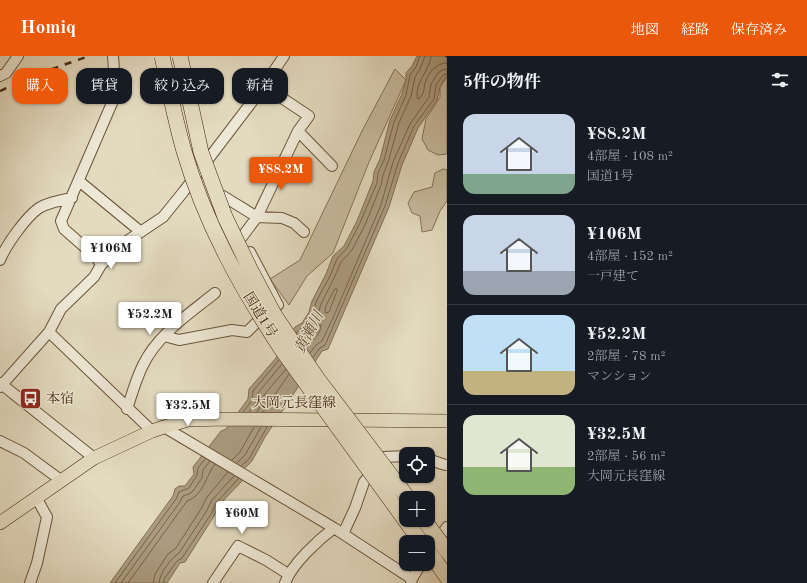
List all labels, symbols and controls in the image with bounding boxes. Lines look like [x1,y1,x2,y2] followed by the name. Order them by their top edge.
[20,19,76,38] text: Homiq
[631,23,659,37] text: 地図
[681,23,709,37] text: 経路
[731,23,787,37] text: 保存済み
[12,68,68,104] chip: 購入
[76,68,132,104] chip: 賃貸
[140,68,224,104] chip: 絞り込み
[232,68,288,104] chip: 新着
[769,69,791,91] icon: filters
[463,74,541,91] text: 5件の物件
[587,126,646,143] text: ¥88.2M
[495,130,543,178] icon: home
[587,150,673,163] text: 4部屋 · 108 m²
[248,157,314,191] pin: ¥88.2M
[258,163,304,176] text: ¥88.2M
[587,170,634,183] text: 国道1号
[587,226,642,243] text: ¥106M
[495,231,543,279] icon: home
[83,236,139,270] pin: ¥106M
[90,242,132,255] text: ¥106M
[587,250,673,263] text: 4部屋 · 152 m²
[587,270,639,283] text: 一戸建て
[241,290,280,340] street label: 国道1号
[117,302,183,336] pin: ¥52.2M
[291,307,328,356] water label: 黄瀬川
[127,308,173,321] text: ¥52.2M
[587,326,646,343] text: ¥52.2M
[495,331,543,379] icon: home
[587,350,665,363] text: 2部屋 · 78 m²
[587,370,651,383] text: マンション
[17,386,43,412] bus stop icon: 本宿
[46,391,74,406] place label: 本宿
[155,393,221,427] pin: ¥32.5M
[252,395,336,410] street label: 大岡元長窪線
[165,399,211,412] text: ¥32.5M
[587,426,646,443] text: ¥32.5M
[495,431,543,479] icon: home
[399,447,435,571] map controls
[399,447,435,483] button: locate
[587,450,665,463] text: 2部屋 · 56 m²
[587,470,665,483] text: 大岡元長窪線
[399,491,435,527] button: +
[218,501,266,535] pin: ¥60M
[225,507,259,520] text: ¥60M
[399,535,435,571] button: −

